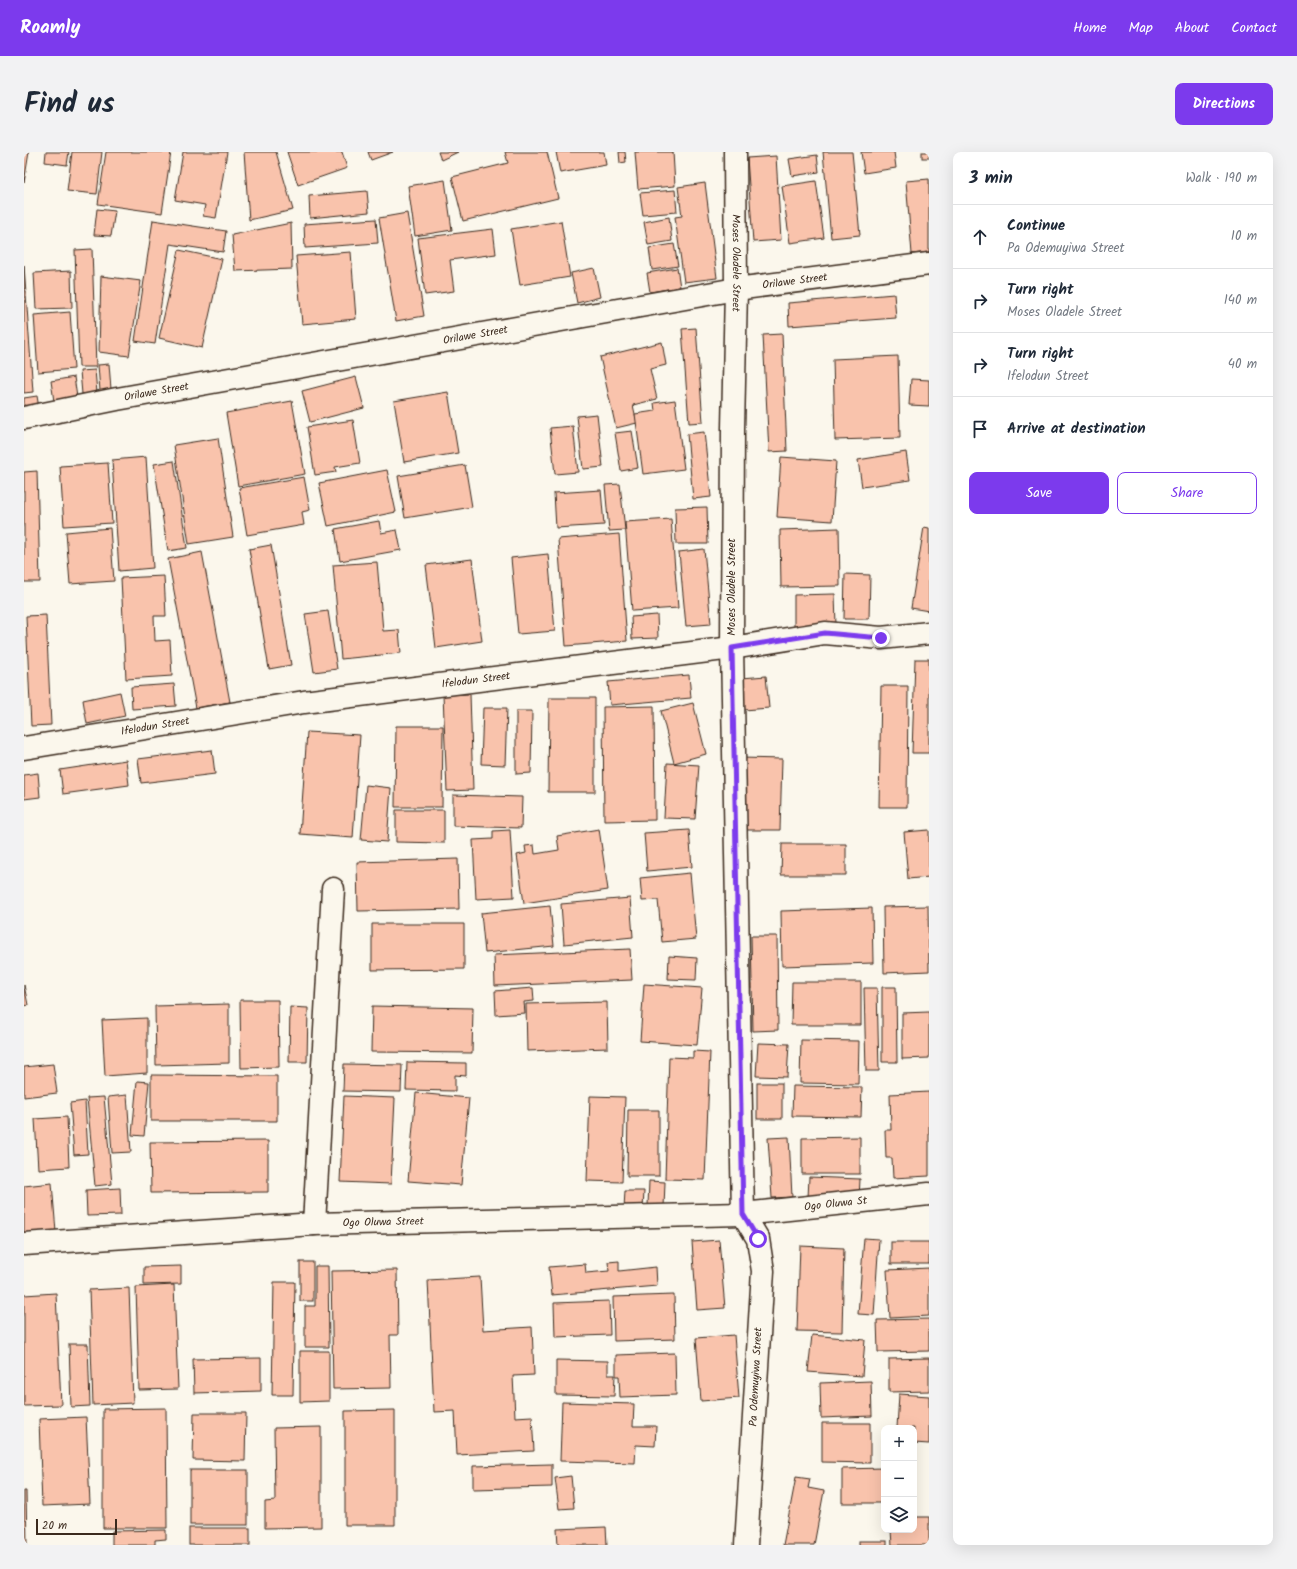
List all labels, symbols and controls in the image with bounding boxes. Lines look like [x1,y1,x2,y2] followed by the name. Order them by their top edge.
[20,13,80,43] text: Roamly
[1073,17,1107,39] text: Home
[1129,17,1153,39] text: Map
[1175,17,1209,39] text: About
[1231,17,1277,39] text: Contact
[24,82,115,127] text: Find us
[1175,83,1273,125] button: Directions
[969,165,1013,192] text: 3 min
[1185,168,1257,189] text: Walk · 190 m
[726,214,745,313] street label: Moses Oladele Street
[1007,214,1065,238] text: Continue
[969,226,991,248] icon: ahead
[1231,226,1257,247] text: 10 m
[1007,238,1125,259] text: Pa Odemuyiwa Street
[761,268,829,295] street label: Orilawe Street
[1007,278,1074,302] text: Turn right
[969,290,991,312] icon: right
[1224,290,1257,311] text: 140 m
[1007,302,1122,323] text: Moses Oladele Street
[442,321,510,350] street label: Orilawe Street
[1007,342,1074,366] text: Turn right
[969,354,991,376] icon: right
[1228,354,1257,375] text: 40 m
[1007,366,1089,387] text: Ifelodun Street
[123,377,191,407] street label: Orilawe Street
[1007,417,1146,441] text: Arrive at destination
[969,418,991,440] icon: arrive
[969,472,1109,514] button: Save
[1117,472,1257,514] button: Share
[723,538,741,636] street label: Moses Oladele Street
[872,629,890,647] route end
[440,667,512,694] street label: Ifelodun Street
[120,712,192,741] street label: Ifelodun Street
[803,1192,869,1216] street label: Ogo Oluwa St
[343,1212,425,1232] street label: Ogo Oluwa Street
[749,1230,767,1248] route start
[744,1326,768,1427] street label: Pa Odemuyiwa Street
[881,1425,917,1533] map controls
[881,1425,917,1461] button: +
[881,1461,917,1497] button: −
[881,1497,917,1533] button: layers
[36,1517,117,1536] scale bar
[42,1517,67,1535] text: 20 m

